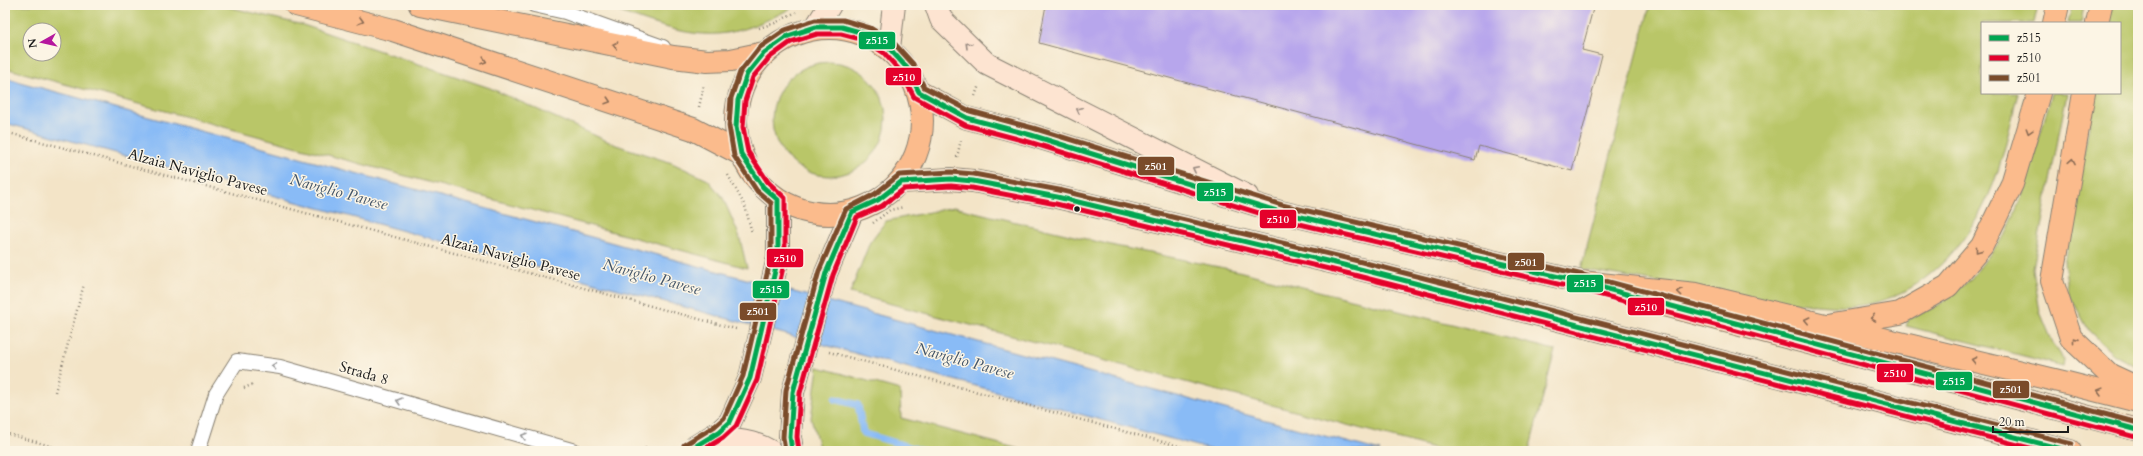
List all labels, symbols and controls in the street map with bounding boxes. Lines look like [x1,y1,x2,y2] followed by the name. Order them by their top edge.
[357,16,364,25] one-way arrow
[22,22,62,62] north arrow
[1981,22,2121,94] legend
[2017,30,2041,46] text: z515
[858,31,896,50] line badge: z515
[866,33,888,48] text: z515
[24,37,41,49] text: N
[612,42,618,50] one-way arrow
[965,42,973,50] one-way arrow
[2017,50,2041,66] text: z510
[481,56,488,64] one-way arrow
[885,67,922,86] line badge: z510
[893,70,915,85] text: z510
[2017,70,2041,86] text: z501
[604,97,611,105] one-way arrow
[1076,108,1084,115] one-way arrow
[2025,127,2034,134] one-way arrow
[126,144,270,200] street label: Alzaia Naviglio Pavese
[1137,156,1175,176] line badge: z501
[2067,158,2076,164] one-way arrow
[1145,159,1167,174] text: z501
[1192,167,1199,174] one-way arrow
[287,168,391,216] water label: Naviglio Pavese
[1196,182,1234,202] line badge: z515
[1204,185,1226,200] text: z515
[1072,204,1082,214] unlabelled marker
[1259,209,1297,229] line badge: z510
[1267,212,1289,227] text: z510
[439,229,583,285] street label: Alzaia Naviglio Pavese
[1976,245,1983,252] one-way arrow
[766,248,804,268] line badge: z510
[774,251,796,266] text: z510
[1507,252,1545,271] line badge: z501
[600,253,704,301] water label: Naviglio Pavese
[1515,255,1537,270] text: z501
[1566,274,1604,293] line badge: z515
[1574,276,1596,291] text: z515
[752,280,790,299] line badge: z515
[760,282,782,297] text: z515
[1677,288,1683,297] one-way arrow
[1627,297,1665,316] line badge: z510
[1635,300,1657,315] text: z510
[739,302,777,321] line badge: z501
[747,304,769,319] text: z501
[1870,313,1876,322] one-way arrow
[1804,316,1811,325] one-way arrow
[913,337,1017,385] water label: Naviglio Pavese
[2072,337,2079,345] one-way arrow
[337,356,391,390] street label: Strada 8
[1971,357,1977,365] one-way arrow
[271,362,277,371] one-way arrow
[1876,363,1914,383] line badge: z510
[1884,366,1906,381] text: z510
[1935,371,1973,391] line badge: z515
[1943,374,1965,389] text: z515
[1992,380,2030,399] line badge: z501
[2000,382,2022,397] text: z501
[2097,388,2104,396] one-way arrow
[396,397,403,406] one-way arrow
[1993,408,2068,434] scale bar
[1999,414,2026,430] text: 20 m
[521,432,528,441] one-way arrow

